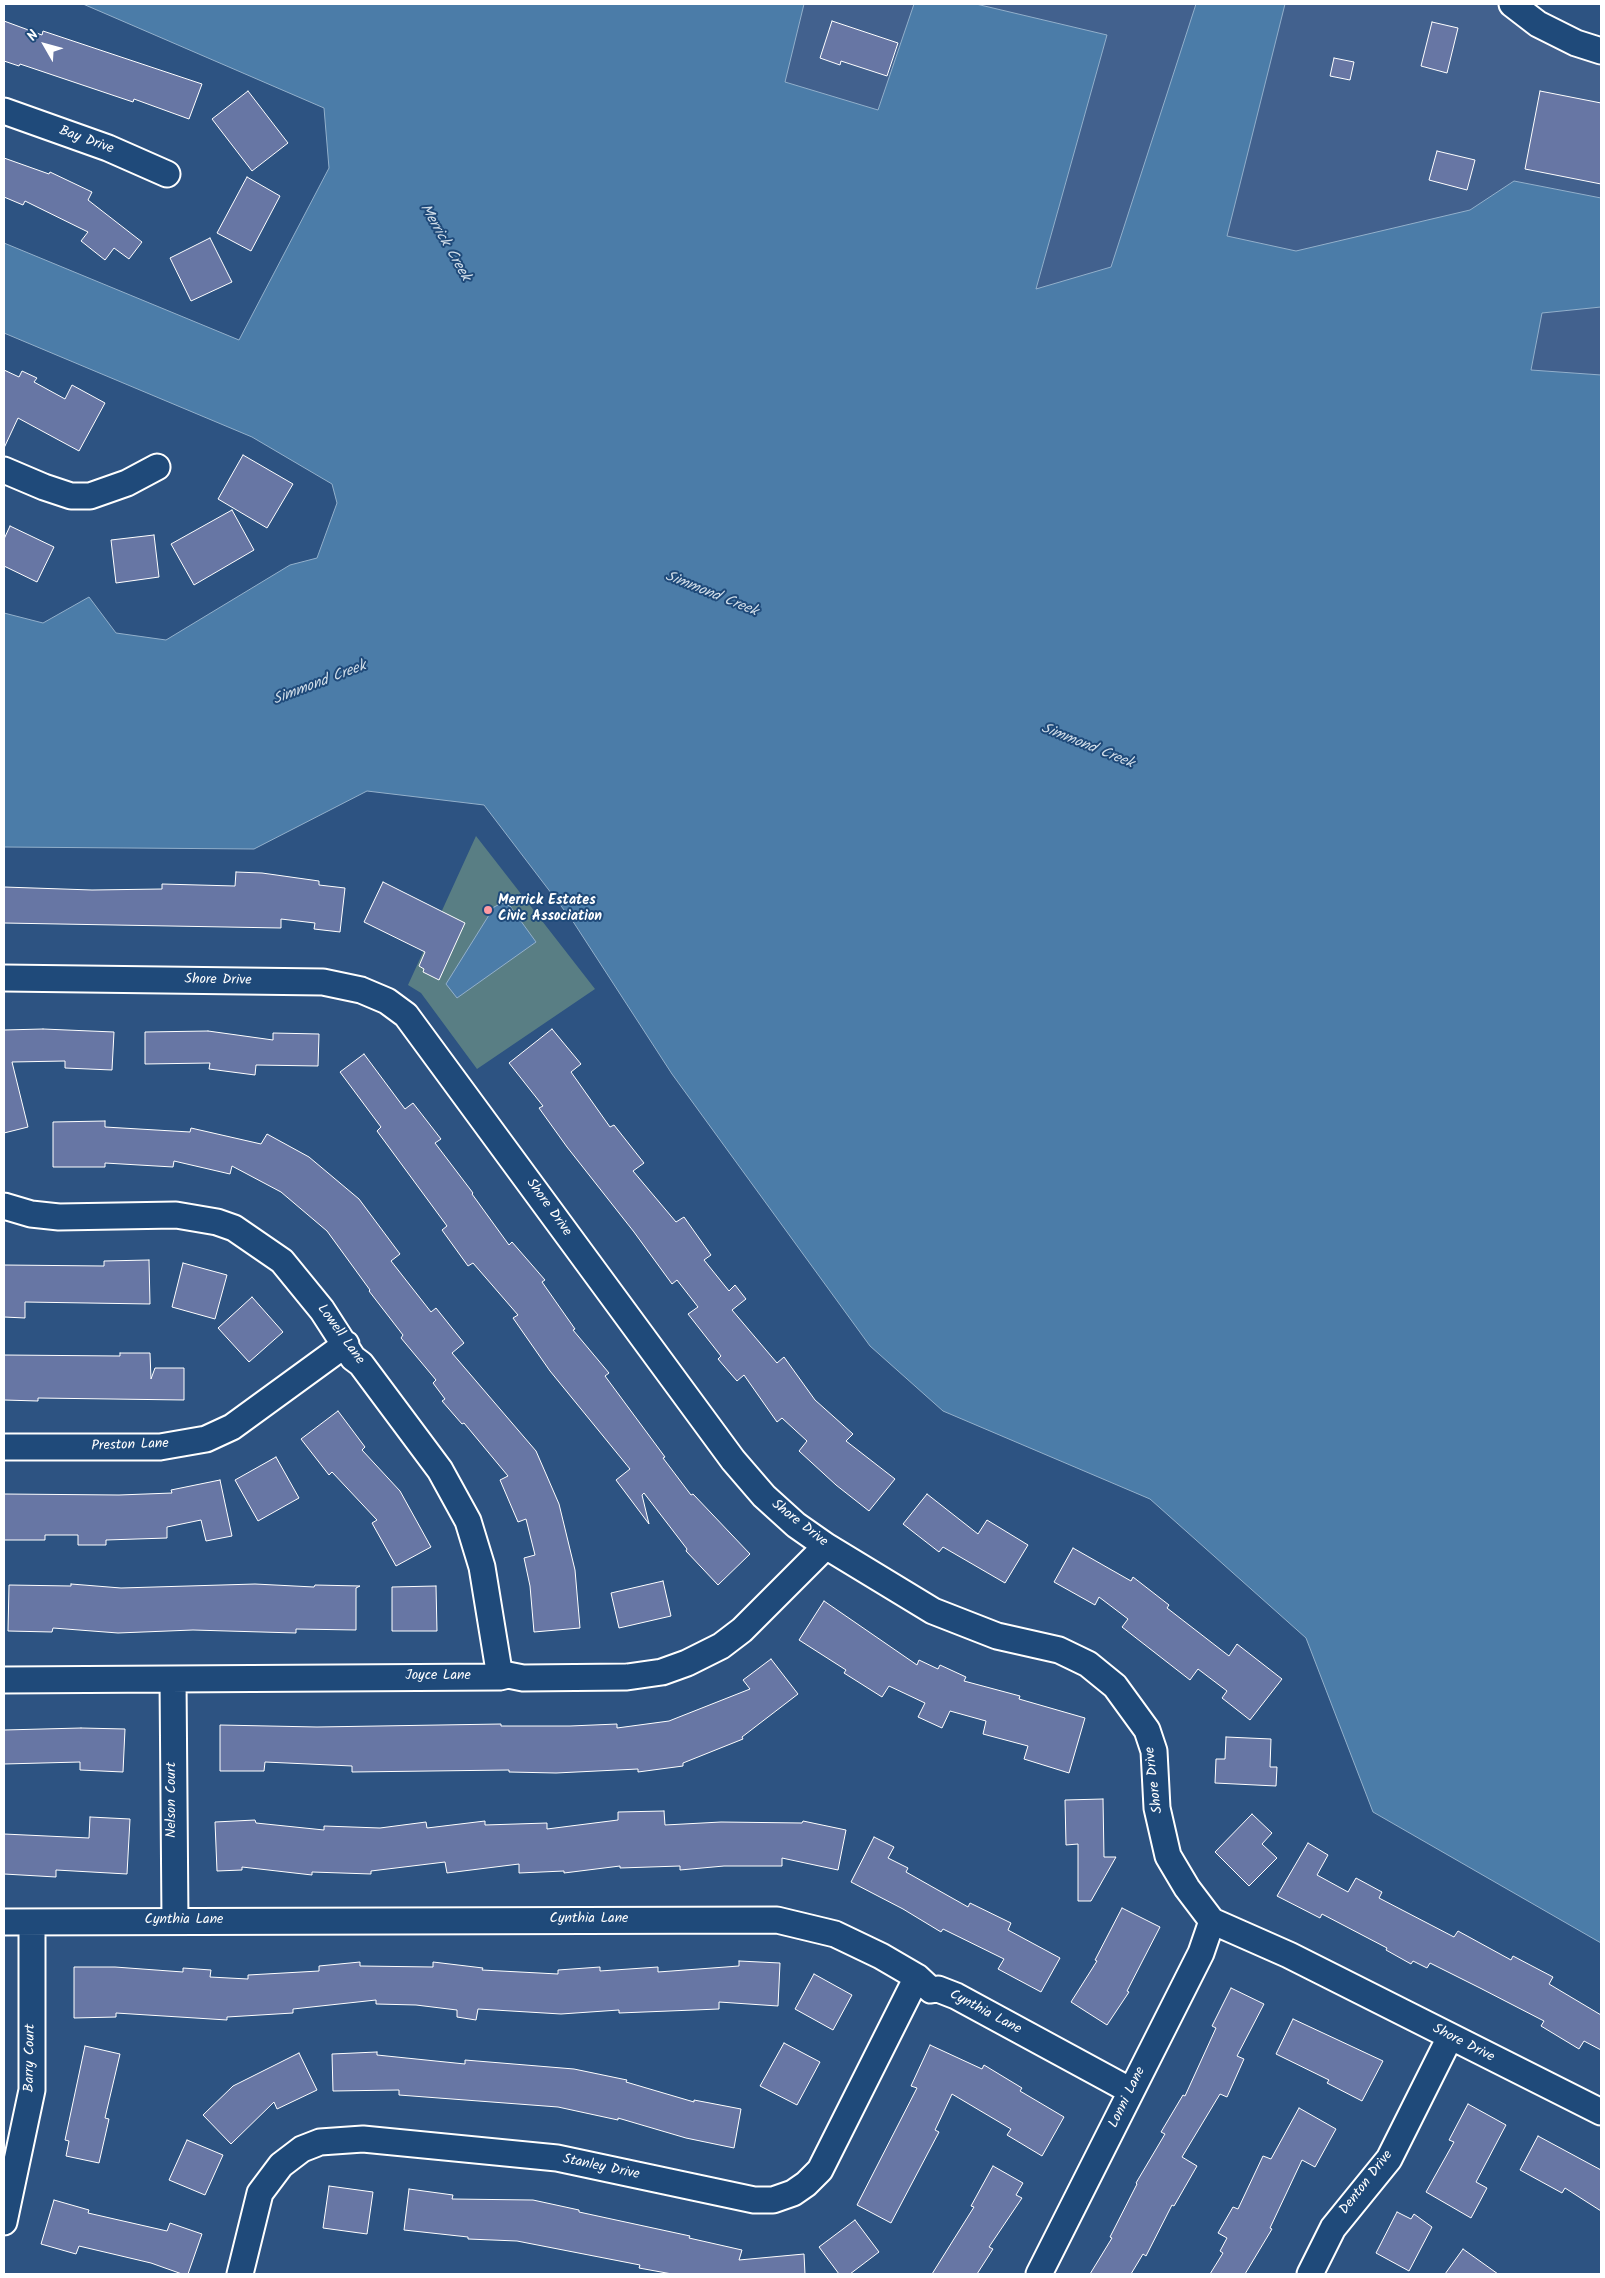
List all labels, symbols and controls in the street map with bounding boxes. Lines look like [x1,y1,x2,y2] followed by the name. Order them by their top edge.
[20,20,70,70] north arrow
[22,26,45,46] text: N
[56,123,116,159] street label: Bay Drive
[415,201,473,285] water label: Merrick Creek
[662,568,760,622] water label: Simmond Creek
[271,658,369,710] water label: Simmond Creek
[1038,720,1136,774] water label: Simmond Creek
[498,894,602,926] place label: Merrick Estates Civic Association
[482,904,494,916] marker: Merrick Estates Civic Association
[184,972,252,990] street label: Shore Drive
[522,1176,574,1240] street label: Shore Drive
[313,1302,367,1368] street label: Lowell Lane
[91,1436,169,1456] street label: Preston Lane
[767,1497,831,1551] street label: Shore Drive
[405,1669,471,1685] street label: Joyce Lane
[1143,1746,1167,1814] street label: Shore Drive
[165,1762,181,1838] street label: Nelson Court
[550,1912,628,1928] street label: Cynthia Lane
[145,1913,223,1929] street label: Cynthia Lane
[946,1987,1024,2039] street label: Cynthia Lane
[1429,2021,1497,2067] street label: Shore Drive
[22,2024,40,2092] street label: Barry Court
[1106,2065,1150,2131] street label: Lonni Lane
[1337,2148,1397,2218] street label: Denton Drive
[561,2152,641,2184] street label: Stanley Drive

